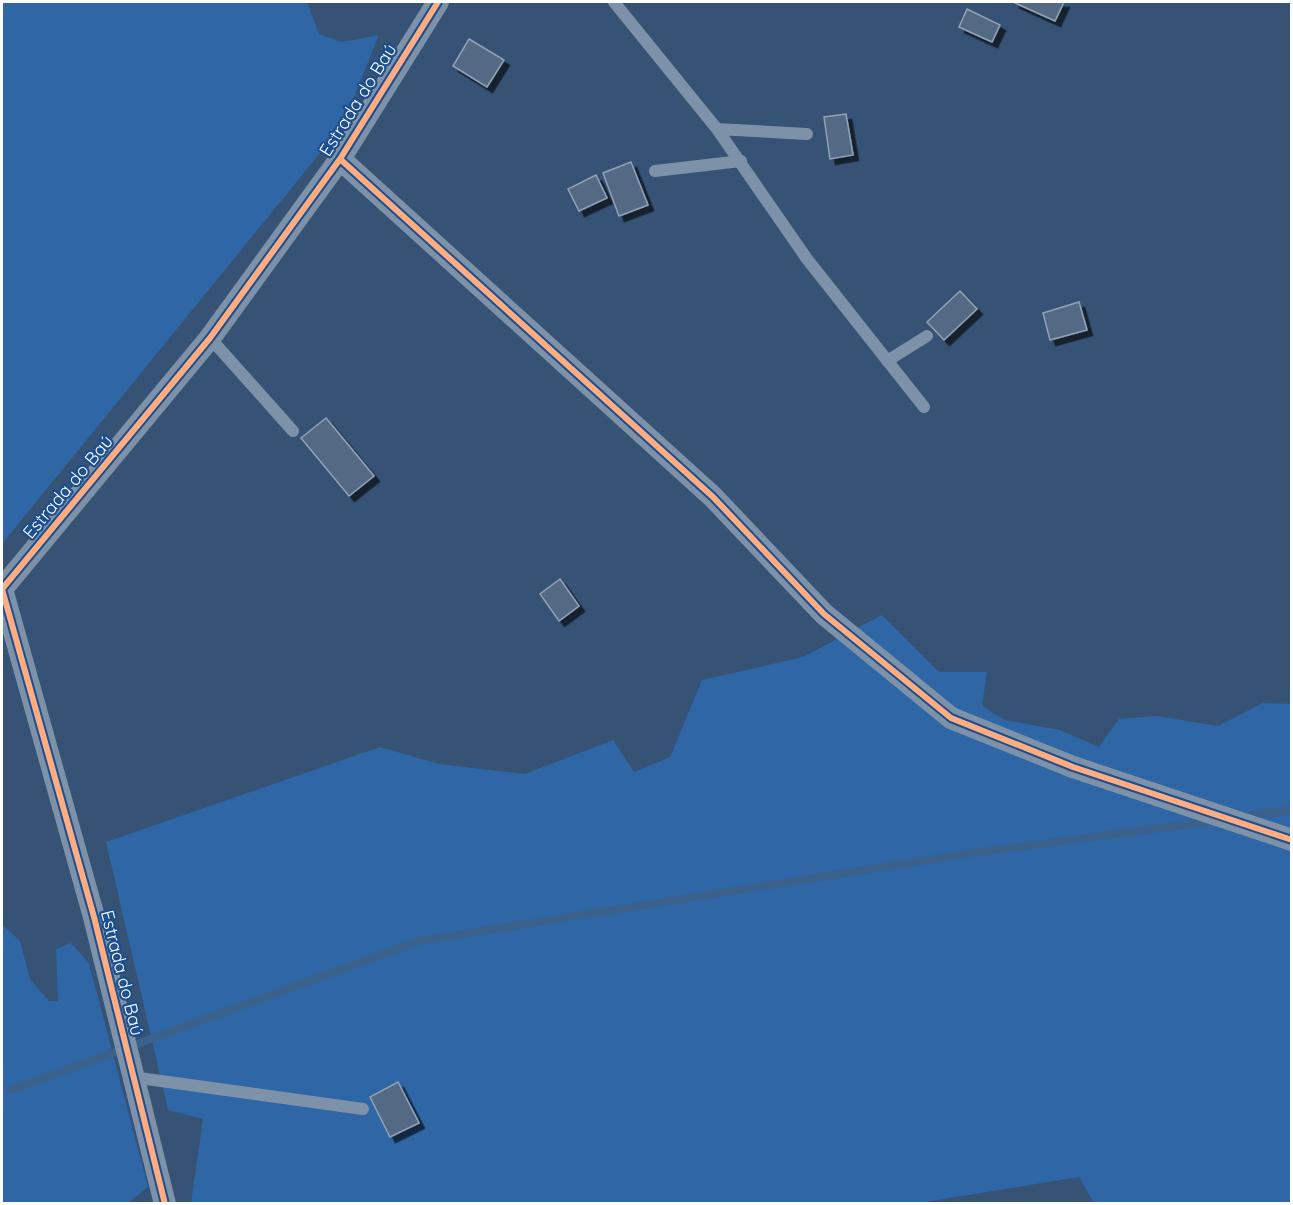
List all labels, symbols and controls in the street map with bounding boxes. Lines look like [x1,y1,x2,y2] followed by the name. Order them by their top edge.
[314,39,401,160] street label: Estrada do Baú
[18,430,118,543] street label: Estrada do Baú
[96,908,149,1038] street label: Estrada do Baú

